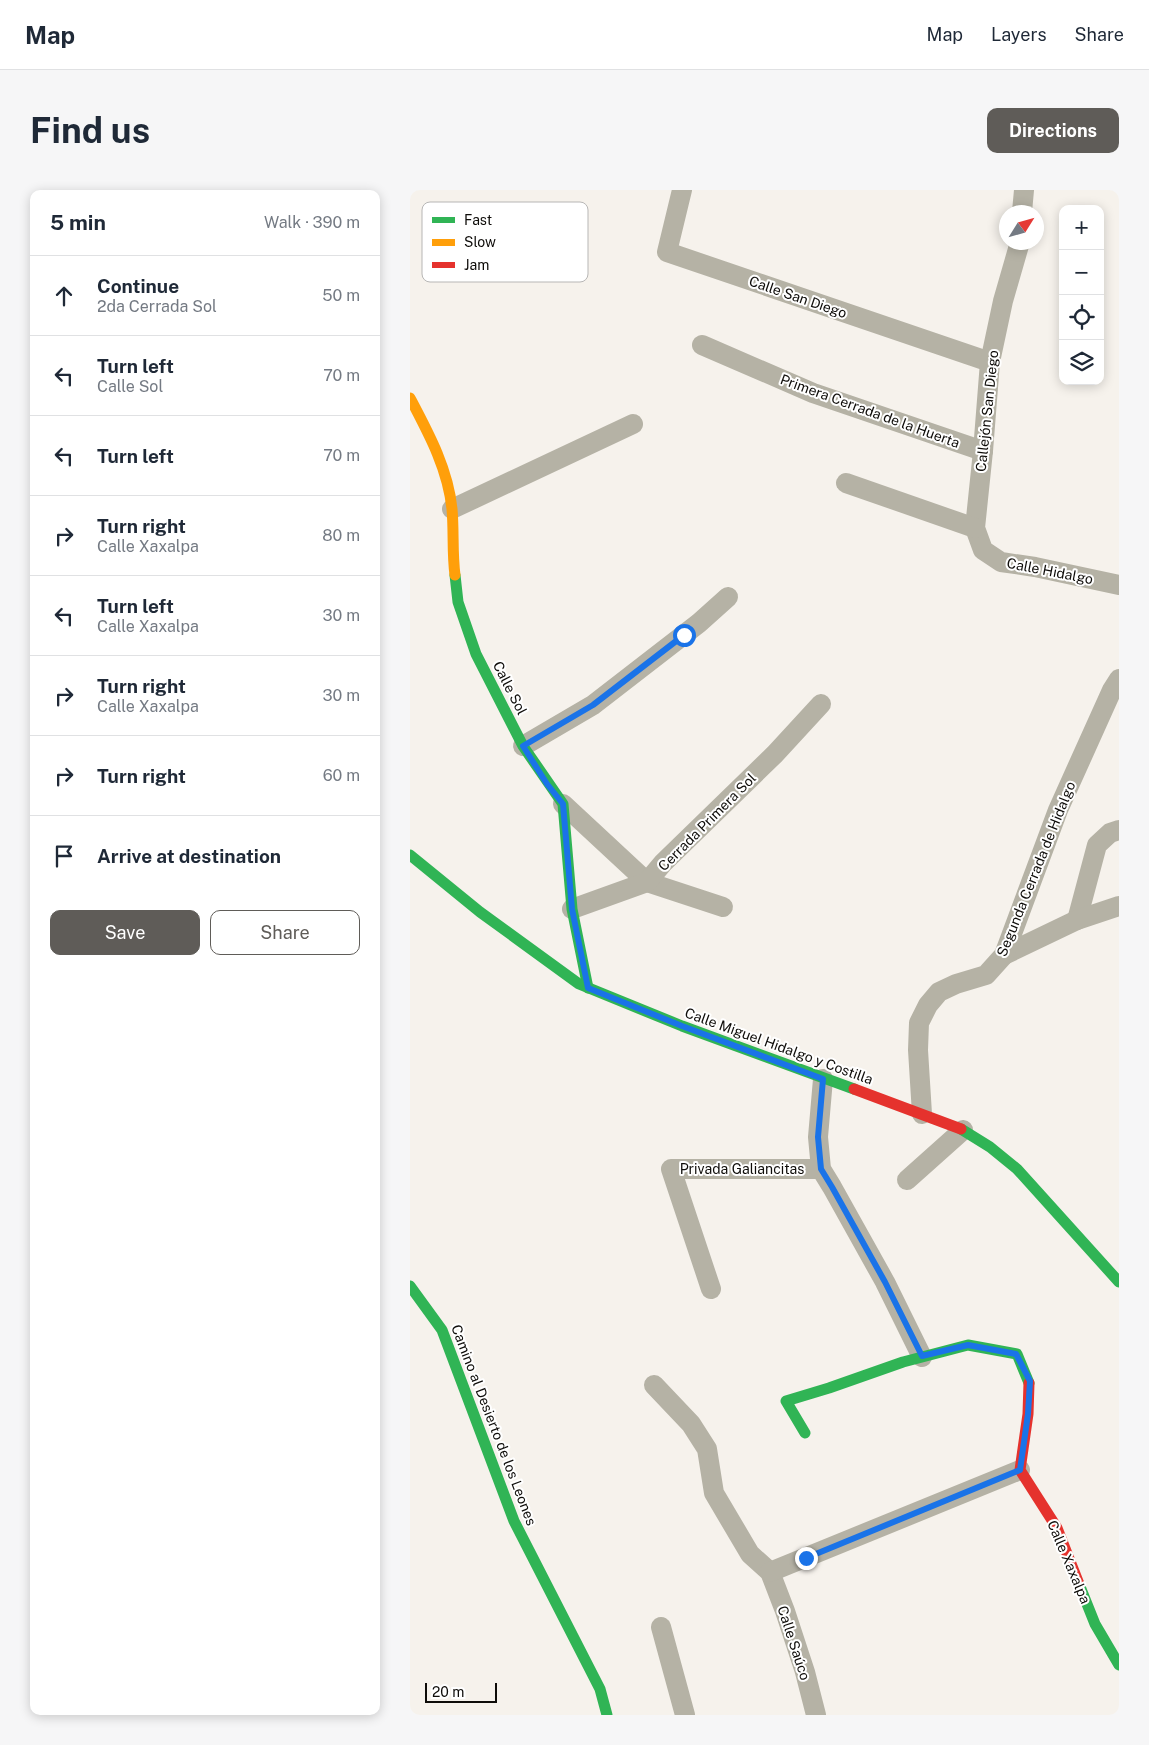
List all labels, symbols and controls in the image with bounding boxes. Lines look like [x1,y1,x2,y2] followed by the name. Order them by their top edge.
[25,21,75,49] text: Map
[927,24,963,45] text: Map
[991,24,1047,45] text: Layers
[1075,24,1124,45] text: Share
[987,108,1119,153] button: Directions
[30,110,150,151] text: Find us
[422,202,588,282] legend
[999,205,1044,250] north arrow
[1059,205,1104,385] map controls
[1059,205,1104,250] button: +
[50,210,106,235] text: 5 min
[464,212,492,228] text: Fast
[264,213,360,232] text: Walk · 390 m
[464,234,496,250] text: Slow
[1059,250,1104,295] button: −
[464,257,489,273] text: Jam
[747,273,849,321] street label: Calle San Diego
[97,275,179,297] text: Continue
[50,282,78,310] icon: ahead
[322,286,360,305] text: 50 m
[1059,295,1104,340] button: locate
[97,297,217,316] text: 2da Cerrada Sol
[1059,340,1104,385] button: layers
[973,349,1001,473] street label: Callejón San Diego
[97,355,174,377] text: Turn left
[50,362,78,390] icon: left
[323,366,360,385] text: 70 m
[778,371,962,451] street label: Primera Cerrada de la Huerta
[97,377,163,396] text: Calle Sol
[50,442,78,470] icon: left
[97,445,174,467] text: Turn left
[323,446,360,465] text: 70 m
[97,515,186,537] text: Turn right
[50,522,78,550] icon: right
[322,526,360,545] text: 80 m
[97,537,199,556] text: Calle Xaxalpa
[1006,555,1095,587] street label: Calle Hidalgo
[97,595,174,617] text: Turn left
[50,602,78,630] icon: left
[323,606,360,625] text: 30 m
[97,617,199,636] text: Calle Xaxalpa
[673,624,696,647] route start
[490,659,530,717] street label: Calle Sol
[97,675,186,697] text: Turn right
[50,682,78,710] icon: right
[323,686,360,705] text: 30 m
[97,697,199,716] text: Calle Xaxalpa
[50,762,78,790] icon: right
[97,765,186,787] text: Turn right
[323,766,360,785] text: 60 m
[655,770,759,874] street label: Cerrada Primera Sol
[993,779,1079,959] street label: Segunda Cerrada de Hidalgo
[50,842,78,870] icon: arrive
[97,845,281,867] text: Arrive at destination
[50,910,200,955] button: Save
[210,910,360,955] button: Share
[683,1004,875,1088] street label: Calle Miguel Hidalgo y Costilla
[680,1161,804,1177] street label: Privada Galiancitas
[448,1322,540,1528] street label: Camino al Desierto de los Leones
[1044,1518,1094,1606] street label: Calle Xaxalpa
[795,1547,818,1570] route end
[774,1604,814,1682] street label: Calle Saúco
[425,1680,498,1703] scale bar
[432,1684,464,1700] text: 20 m

